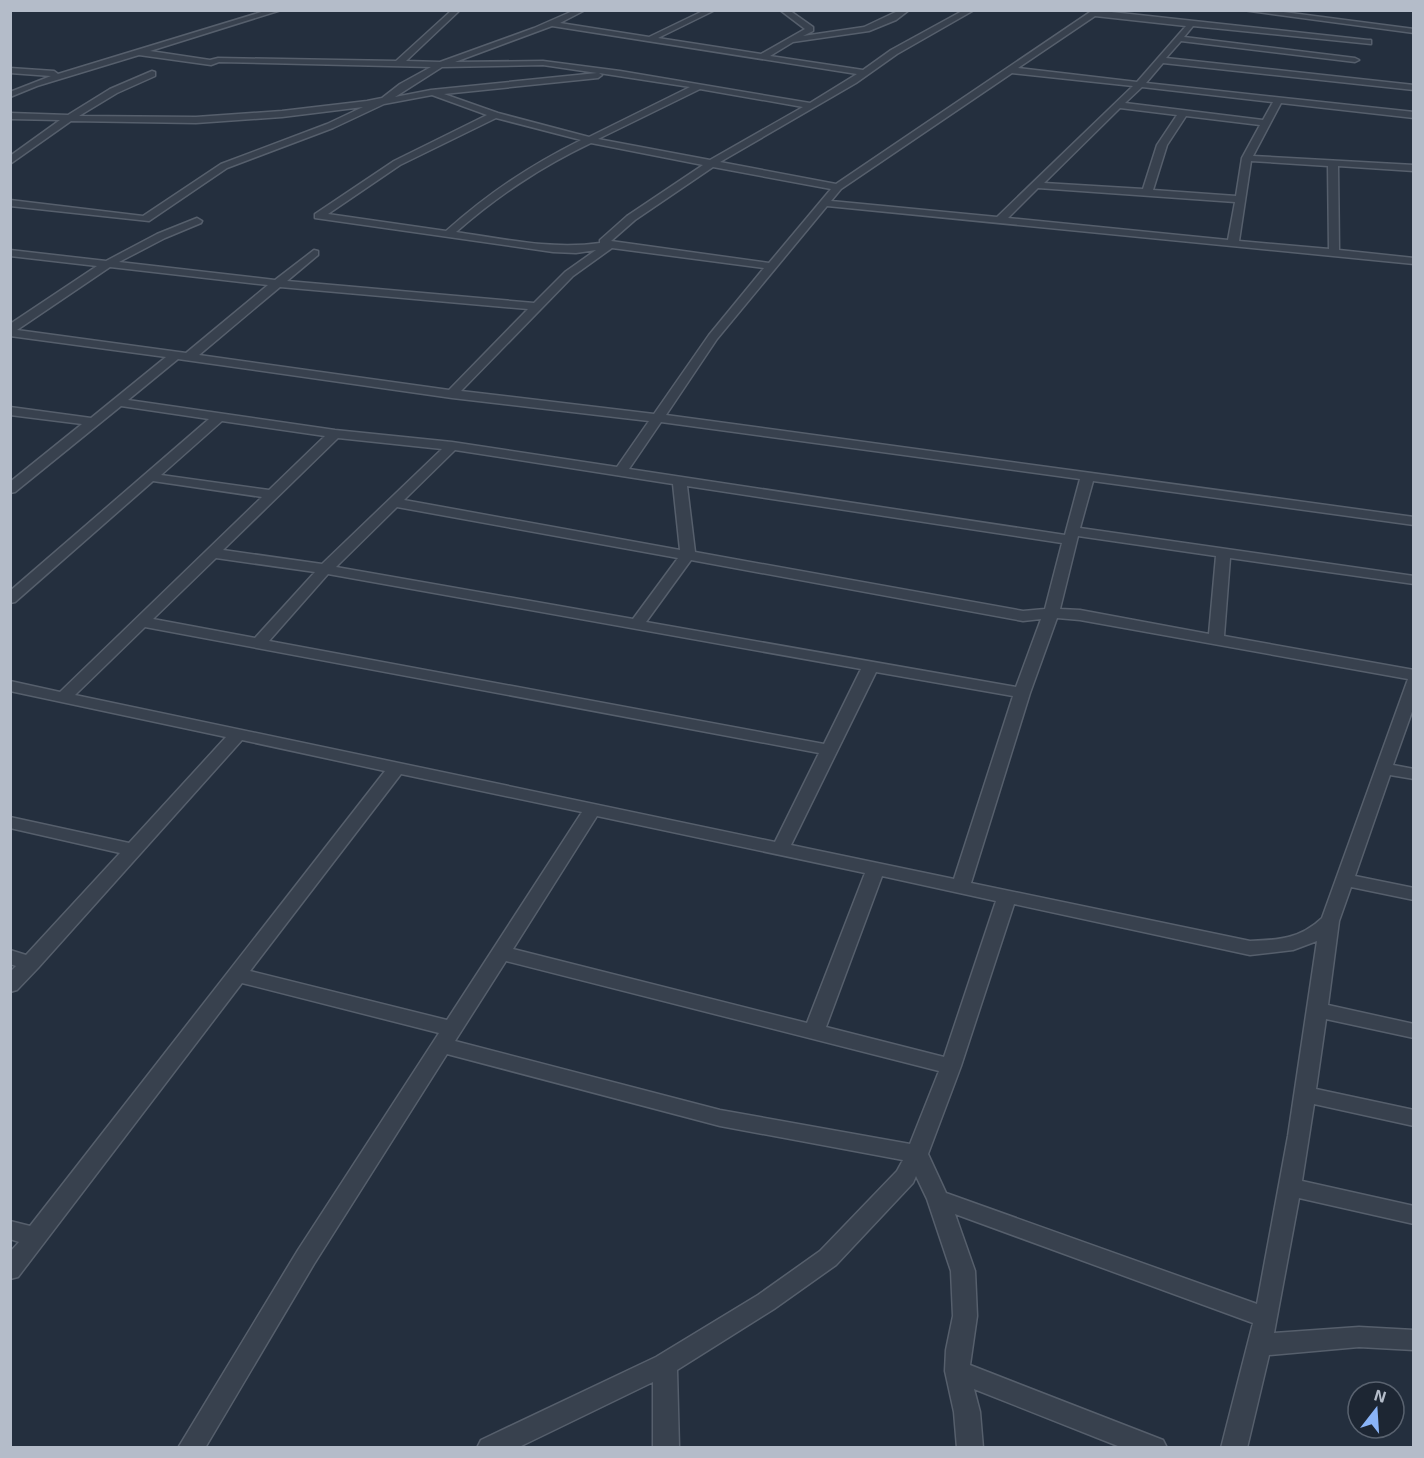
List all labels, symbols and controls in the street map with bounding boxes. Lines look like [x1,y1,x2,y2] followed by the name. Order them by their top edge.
[1346,1380,1406,1440] north arrow
[1372,1384,1389,1406] text: N

